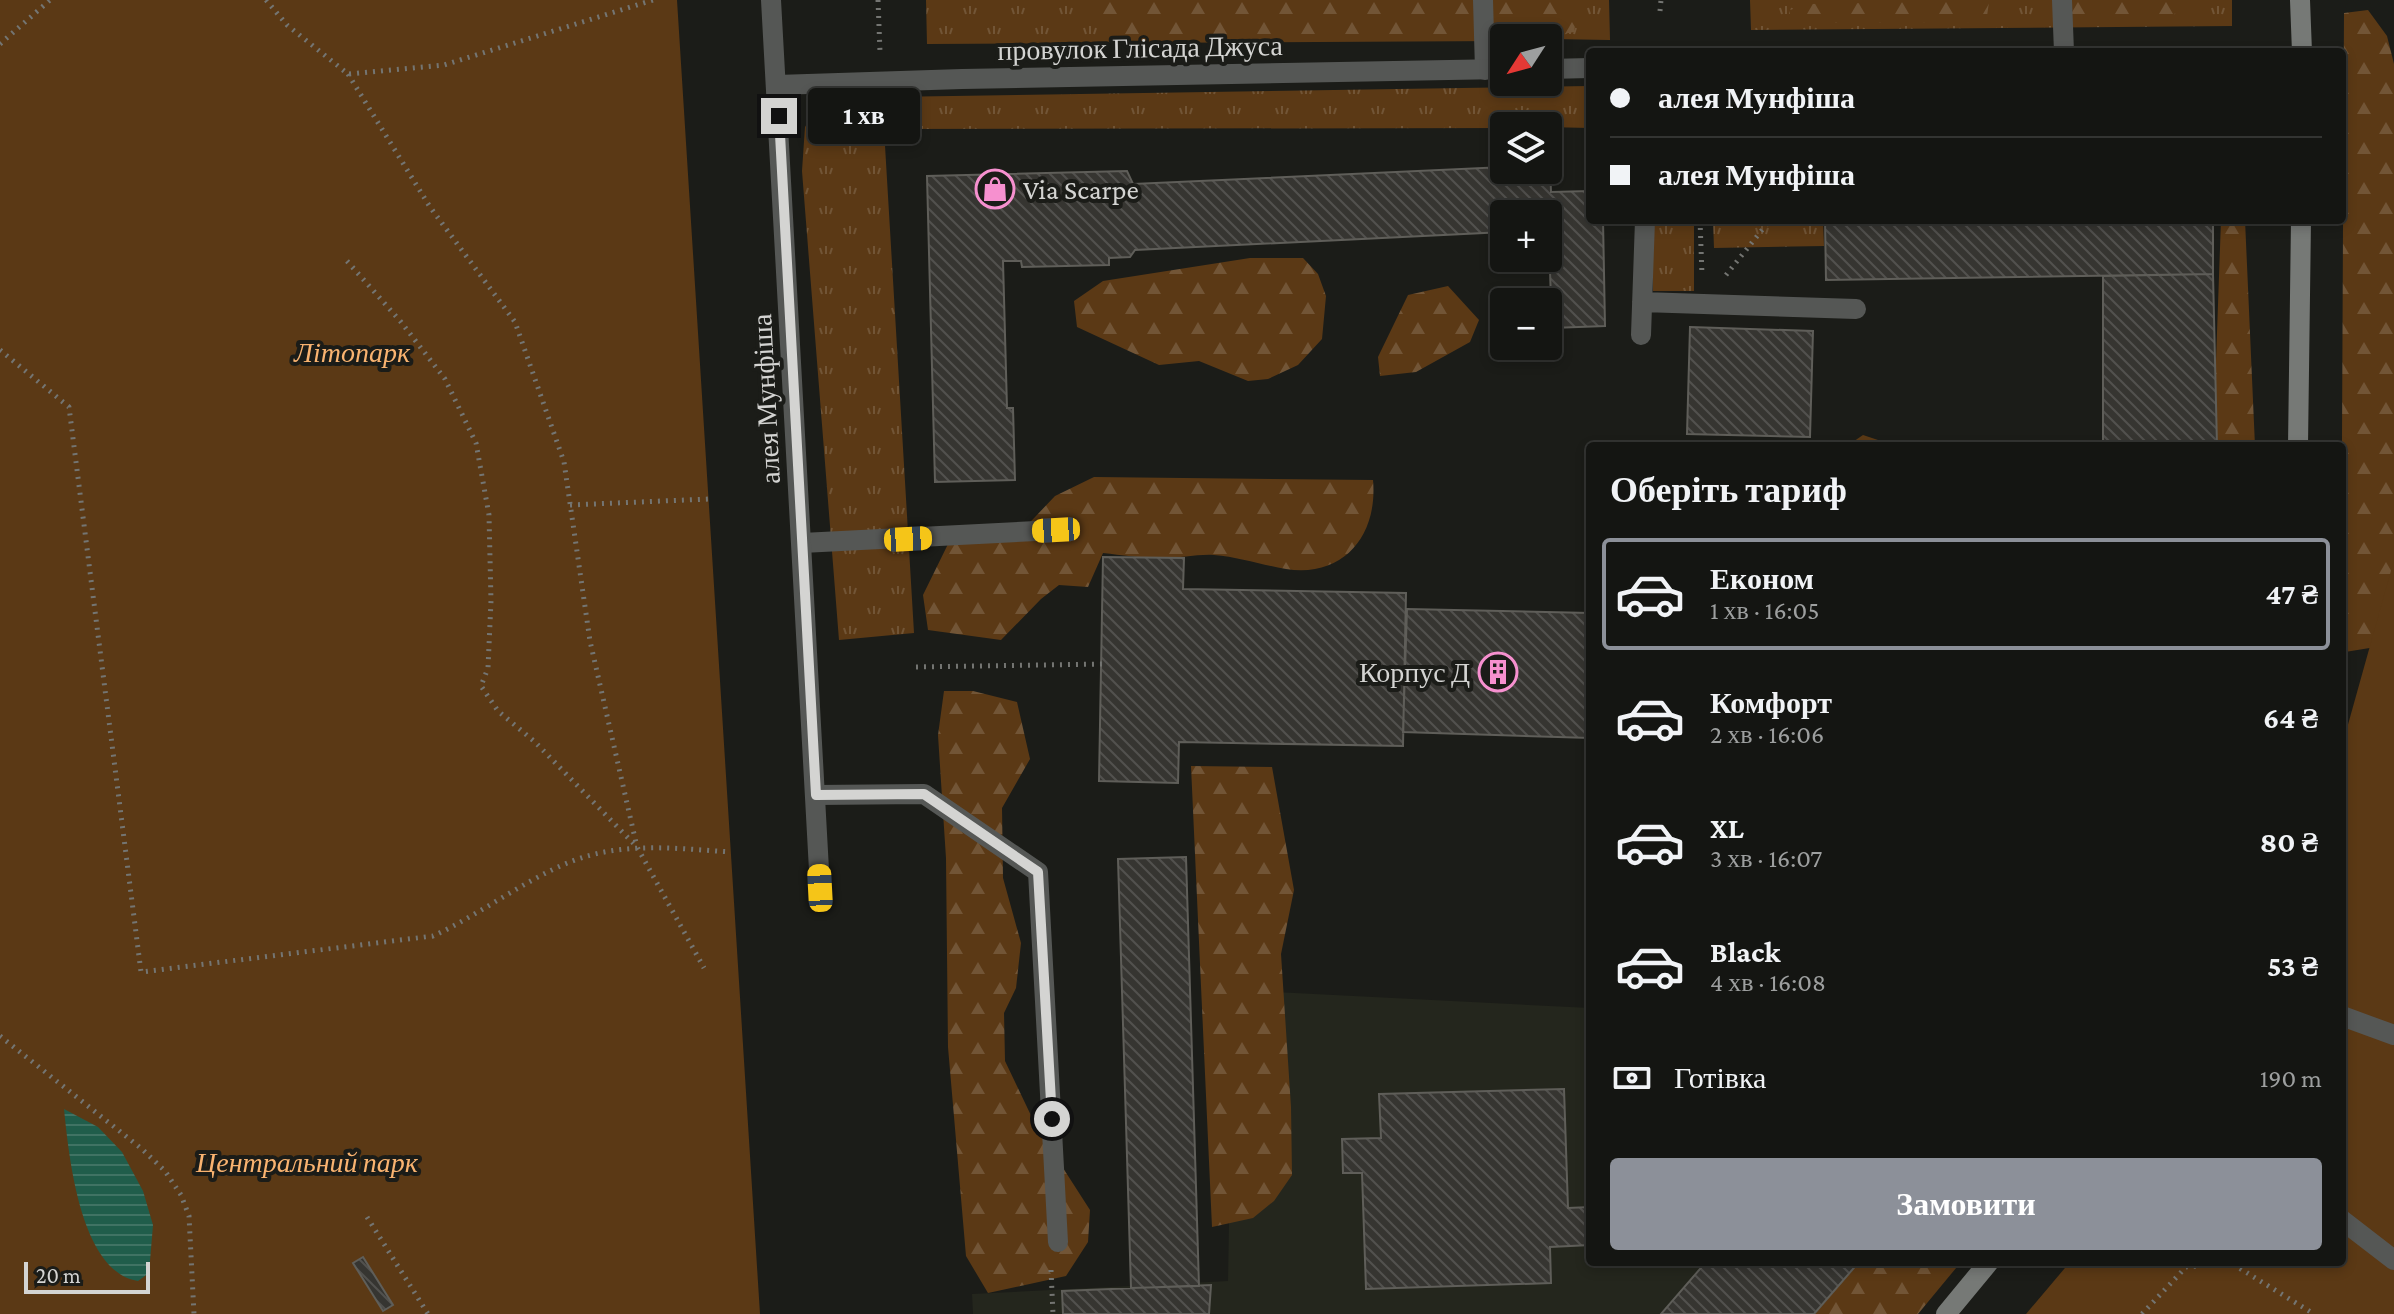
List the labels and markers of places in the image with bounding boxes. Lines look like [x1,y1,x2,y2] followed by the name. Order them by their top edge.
[974,168,1016,210] shop icon: Via Scarpe
[1023,174,1139,205] place label: Via Scarpe
[1477,651,1519,693] building icon: Корпус Д
[1359,657,1470,688] place label: Корпус Д

